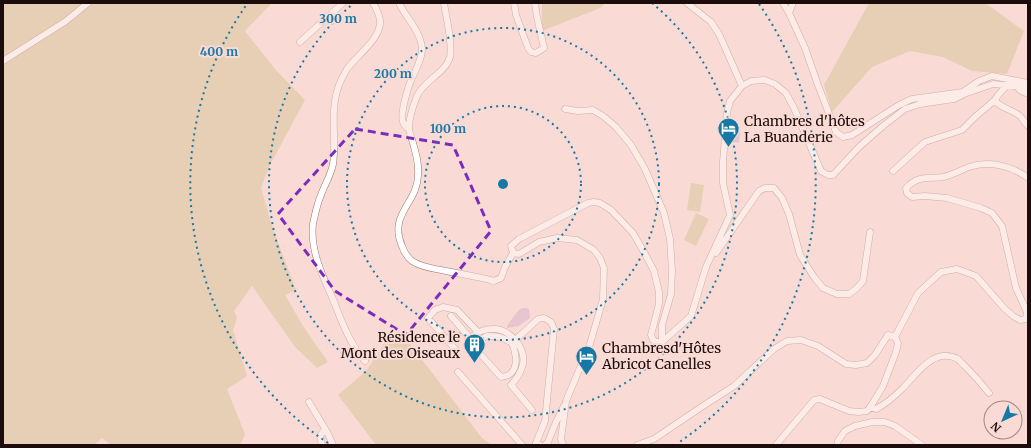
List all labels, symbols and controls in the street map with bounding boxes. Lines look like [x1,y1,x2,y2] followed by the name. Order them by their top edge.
[319,11,357,26] text: 300 m
[200,44,238,59] text: 400 m
[374,66,412,81] text: 200 m
[744,112,865,146] place label: Chambres d'hôtes La Buanderie
[716,116,742,149] hotel icon: Chambres d'hôtes La Buanderie
[430,121,466,136] text: 100 m
[496,177,510,191] centre of rings
[341,328,461,362] place label: Résidence le Mont des Oiseaux
[462,332,488,365] building icon: Résidence le Mont des Oiseaux
[601,339,721,373] place label: Chambresd'Hôtes Abricot Canelles
[573,343,599,376] hotel icon: Chambresd'Hôtes Abricot Canelles
[983,400,1023,440] north arrow
[988,419,1004,435] text: N

